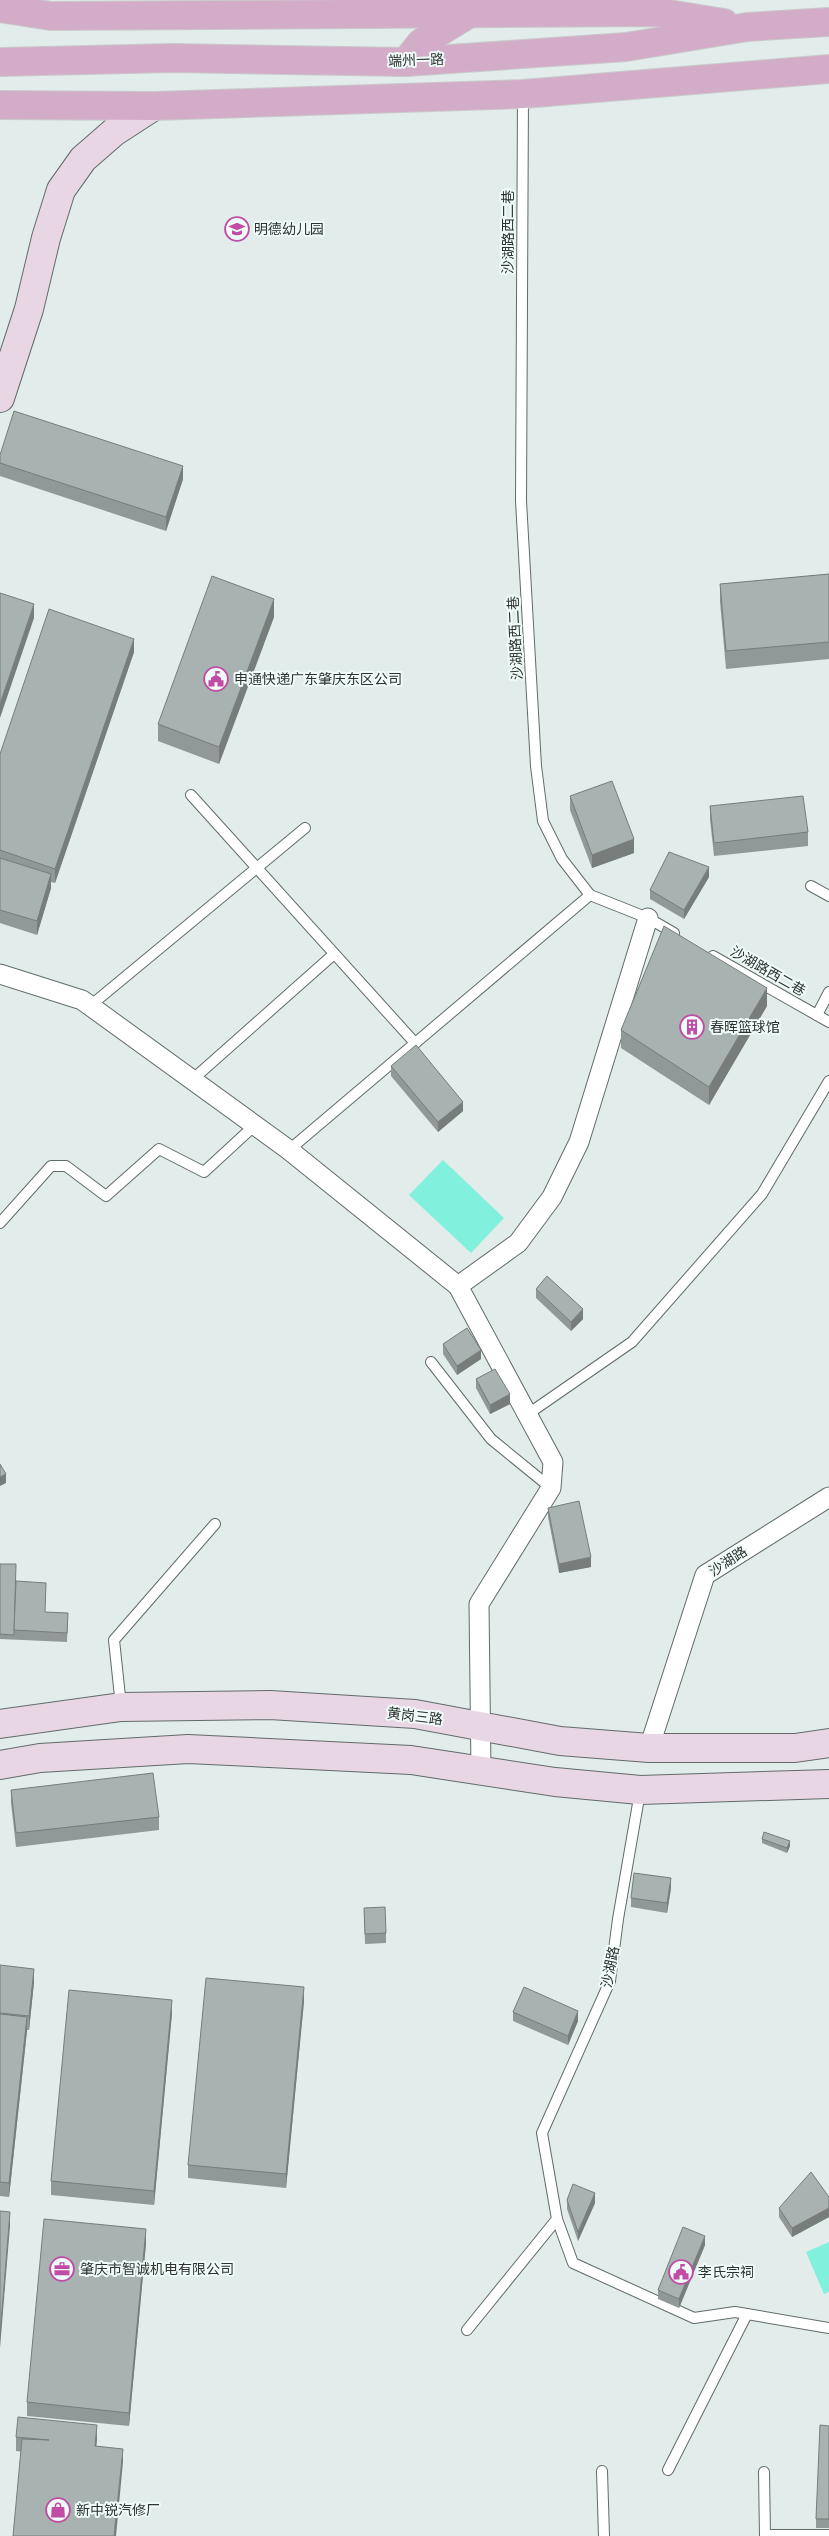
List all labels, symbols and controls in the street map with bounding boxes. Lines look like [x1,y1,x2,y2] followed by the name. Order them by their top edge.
[388,51,444,69] street label: 端州一路
[500,190,516,274] street label: 沙湖路西二巷
[224,216,250,242] school or university icon: 明德幼儿园
[254,221,324,237] place label: 明德幼儿园
[505,596,525,680] street label: 沙湖路西二巷
[203,666,229,692] public building icon: 申通快递广东肇庆东区公司
[234,671,402,687] place label: 申通快递广东肇庆东区公司
[728,943,808,999] street label: 沙湖路西二巷
[679,1014,705,1040] building icon: 春晖篮球馆
[710,1019,780,1035] place label: 春晖篮球馆
[706,1543,750,1579] street label: 沙湖路
[386,1705,444,1727] street label: 黄岗三路
[598,1945,622,1989] street label: 沙湖路
[49,2256,75,2282] office icon: 肇庆市智诚机电有限公司
[668,2259,694,2285] public building icon: 李氏宗祠
[80,2261,234,2277] place label: 肇庆市智诚机电有限公司
[698,2264,754,2280] place label: 李氏宗祠
[45,2497,71,2523] shop icon: 新中锐汽修厂
[76,2502,160,2518] place label: 新中锐汽修厂

